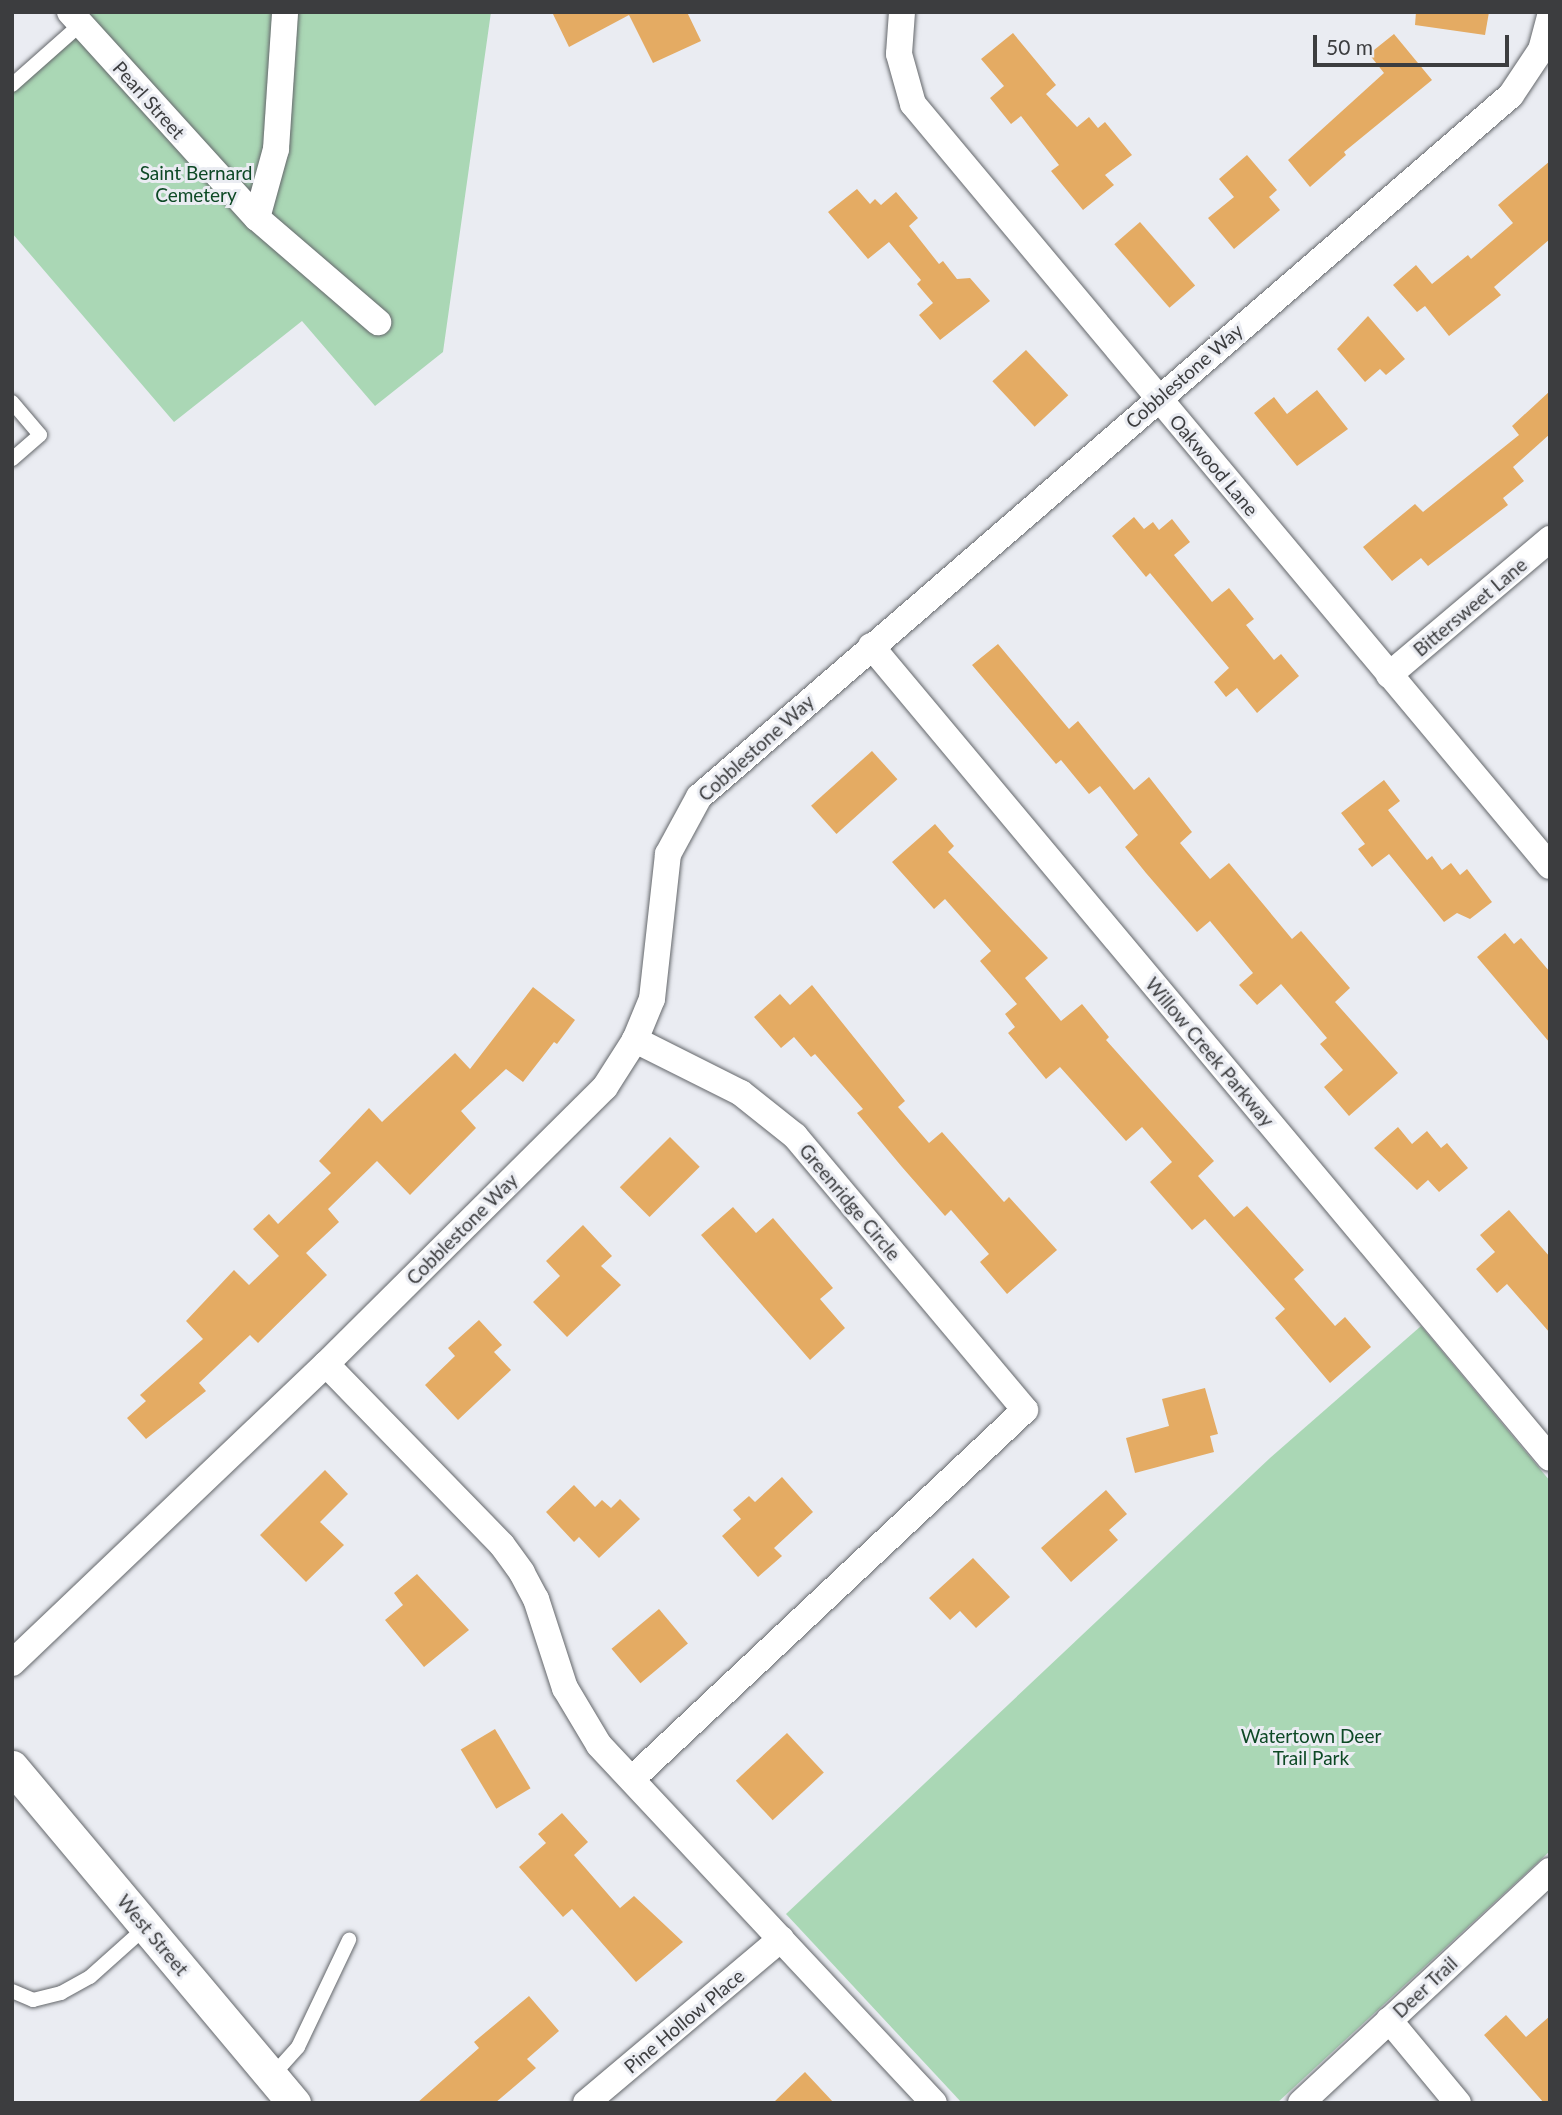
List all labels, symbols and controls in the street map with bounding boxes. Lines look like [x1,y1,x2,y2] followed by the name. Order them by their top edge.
[1317,21,1513,65] scale bar
[1326,34,1373,59] text: 50 m
[108,56,190,144] street label: Pearl Street
[140,162,252,206] park label: Saint Bernard Cemetery
[1121,319,1247,433] street label: Cobblestone Way
[1165,410,1263,520] street label: Oakwood Lane
[1409,553,1531,661] street label: Bittersweet Lane
[693,690,819,806] street label: Cobblestone Way
[1141,973,1279,1131] street label: Willow Creek Parkway
[795,1139,905,1265] street label: Greenridge Circle
[402,1169,522,1289] street label: Cobblestone Way
[1241,1725,1381,1769] park label: Watertown Deer Trail Park
[113,1890,193,1980] street label: West Street
[1388,1951,1462,2023] street label: Deer Trail
[619,1964,749,2078] street label: Pine Hollow Place

